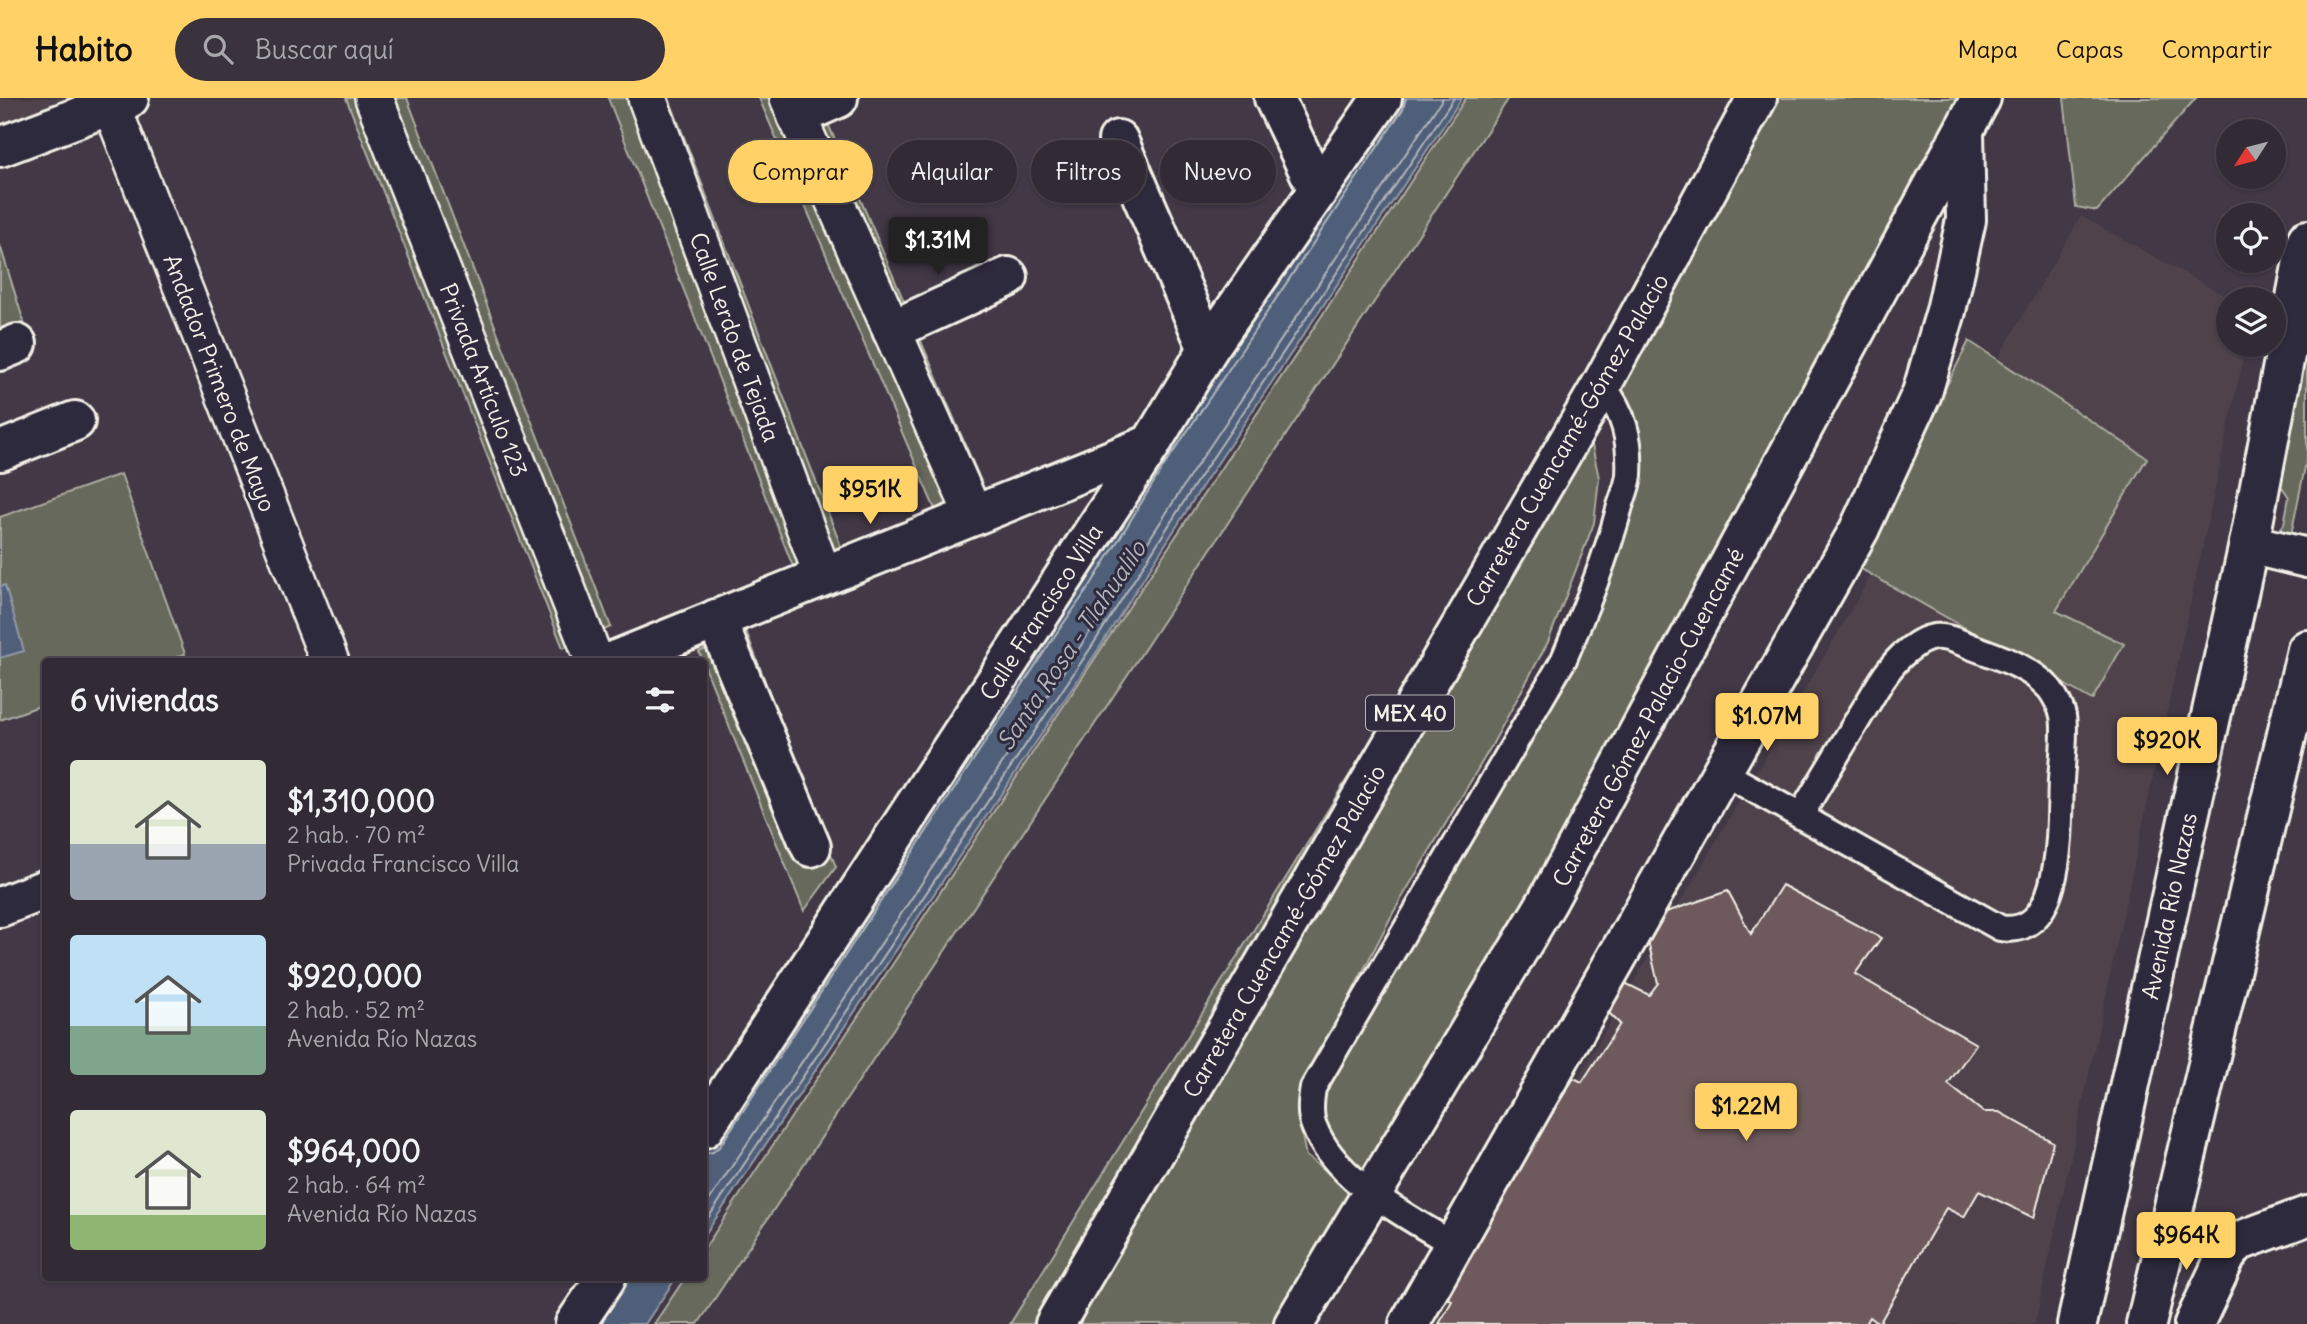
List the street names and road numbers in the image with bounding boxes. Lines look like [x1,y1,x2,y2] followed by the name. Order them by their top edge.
[684,228,786,446] street label: Calle Lerdo de Tejada
[158,250,282,516] street label: Andador Primero de Mayo
[1459,268,1675,612] street label: Carretera Cuencamé-Gómez Palacio
[434,279,534,481] street label: Privada Artículo 123
[973,519,1109,705] street label: Calle Francisco Villa
[1546,542,1750,892] street label: Carretera Gómez Palacio-Cuencamé
[1366,696,1454,730] road number: MEX 40
[1176,759,1392,1103] street label: Carretera Cuencamé-Gómez Palacio
[2135,810,2203,1002] street label: Avenida Río Nazas

